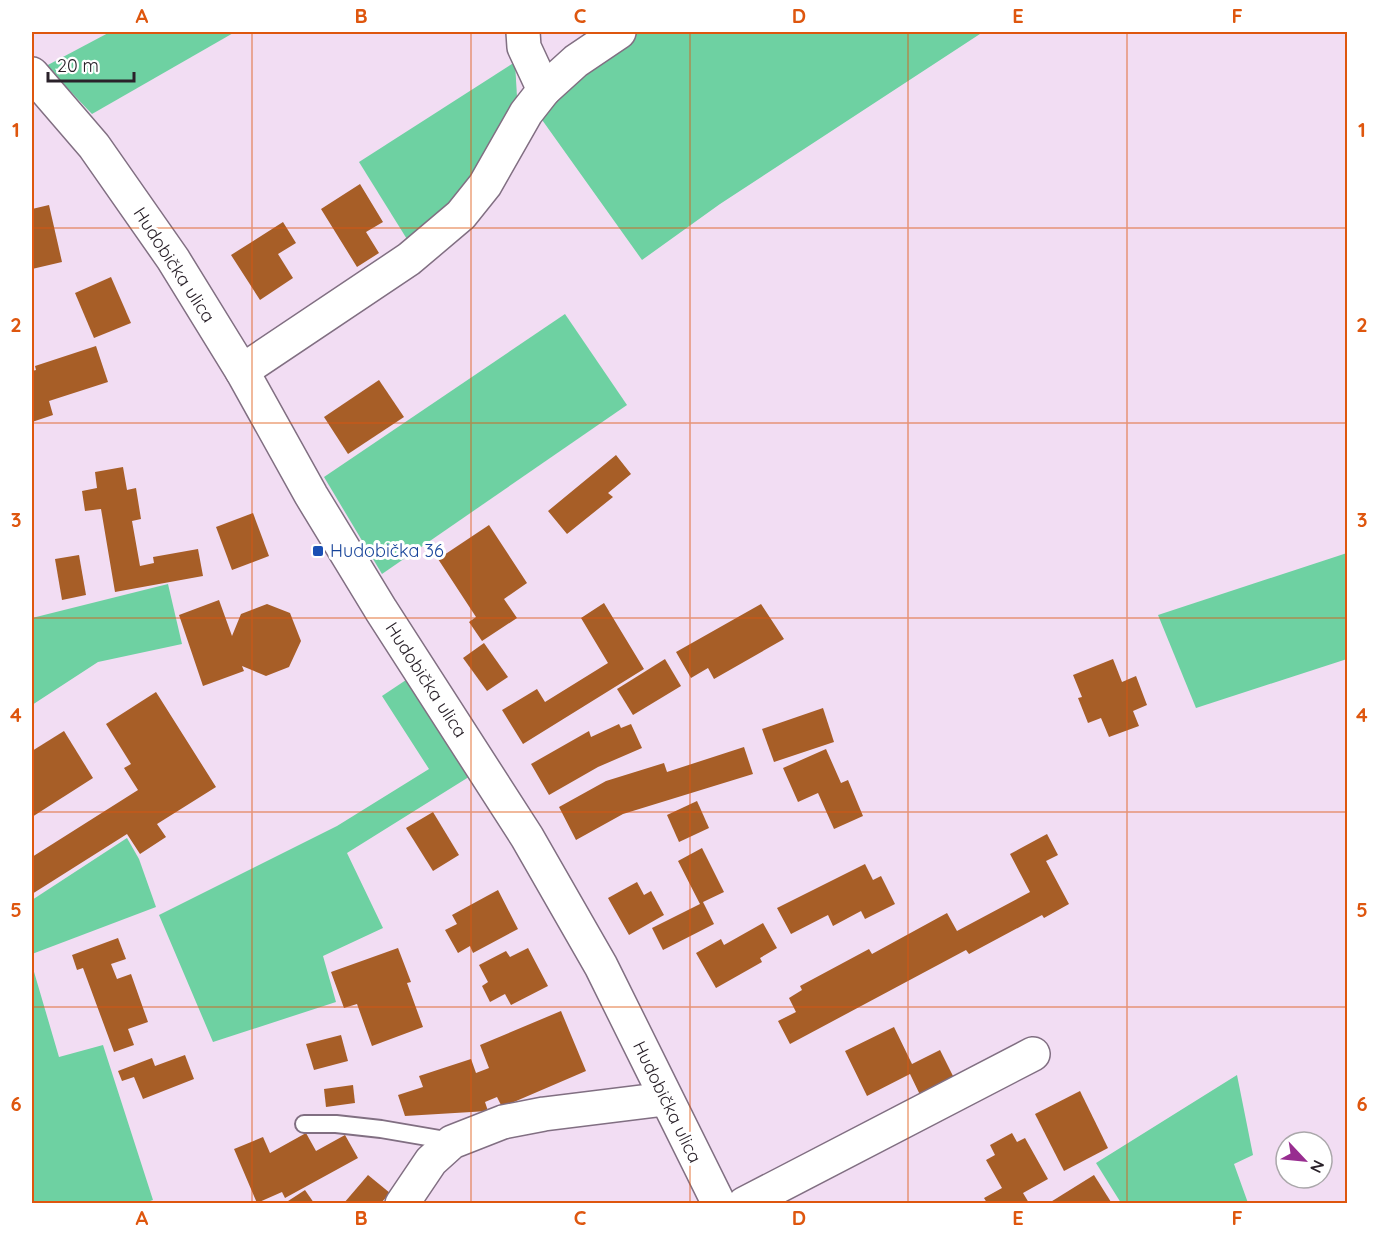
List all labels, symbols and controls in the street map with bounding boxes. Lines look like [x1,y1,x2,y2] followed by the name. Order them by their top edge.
[136,3,149,28] text: A
[354,3,368,28] text: B
[574,3,587,28] text: C
[792,3,806,28] text: D
[1012,3,1024,28] text: E
[1231,3,1243,28] text: F
[48,45,134,83] scale bar
[57,54,99,77] text: 20 m
[12,117,20,142] text: 1
[1358,117,1366,142] text: 1
[129,203,220,327] street label: Hudobička ulica
[10,312,22,337] text: 2
[1356,312,1368,337] text: 2
[11,507,21,532] text: 3
[1357,507,1367,532] text: 3
[330,539,444,562] place label: Hudobička 36
[311,544,325,558] marker: Hudobička 36
[381,618,472,742] street label: Hudobička ulica
[10,702,22,727] text: 4
[1356,702,1368,727] text: 4
[10,897,22,922] text: 5
[1356,897,1368,922] text: 5
[628,1037,707,1167] street label: Hudobička ulica
[10,1091,22,1116] text: 6
[1356,1091,1368,1116] text: 6
[1274,1130,1334,1190] north arrow
[1306,1157,1329,1176] text: N
[136,1205,149,1230] text: A
[354,1205,368,1230] text: B
[574,1205,587,1230] text: C
[792,1205,806,1230] text: D
[1012,1205,1024,1230] text: E
[1231,1205,1243,1230] text: F

